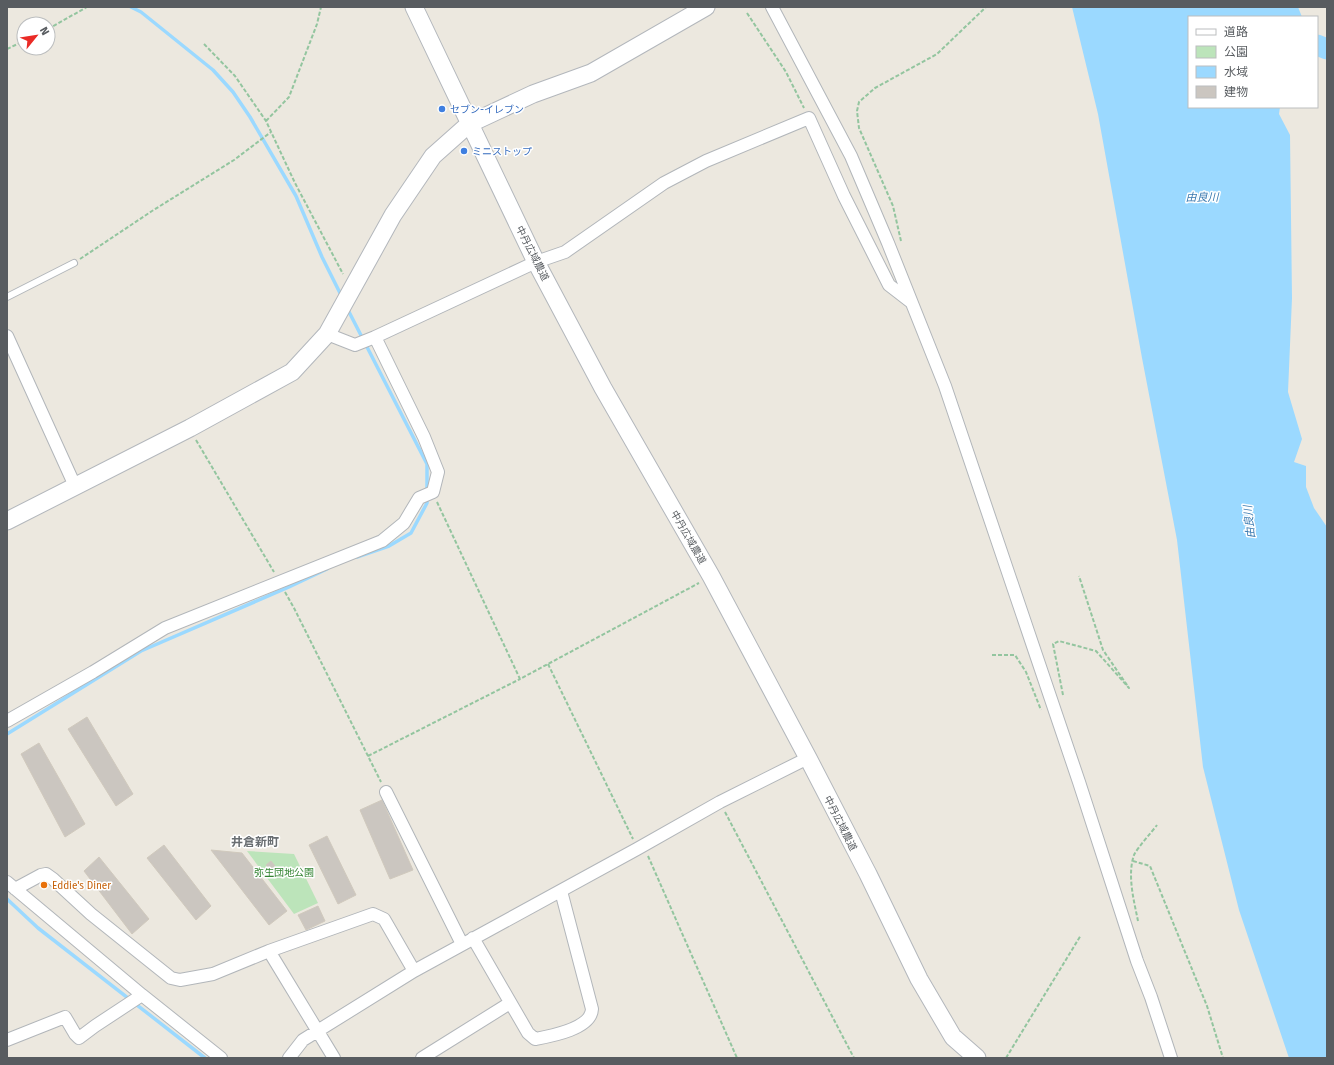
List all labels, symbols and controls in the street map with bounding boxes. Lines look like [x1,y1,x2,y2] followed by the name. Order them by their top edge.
[16,16,56,56] north arrow
[1188,16,1318,108] legend
[37,25,52,38] text: N
[1224,25,1248,39] text: 道路
[1224,45,1248,59] text: 公園
[1224,65,1248,79] text: 水域
[1224,85,1248,99] text: 建物
[437,104,447,114] marker: セブン-イレブン
[450,104,524,116] place label: セブン-イレブン
[459,146,469,156] marker: ミニストップ
[472,146,532,158] place label: ミニストップ
[1186,191,1219,204] water label: 由良川
[513,224,551,283] street label: 中丹広域農道
[1241,504,1258,539] water label: 由良川
[668,509,708,566] street label: 中丹広域農道
[821,794,859,853] street label: 中丹広域農道
[231,835,279,849] district label: 井倉新町
[254,867,314,879] park label: 弥生団地公園
[39,880,49,890] marker: Eddie's Diner
[52,880,111,892] place label: Eddie's Diner

